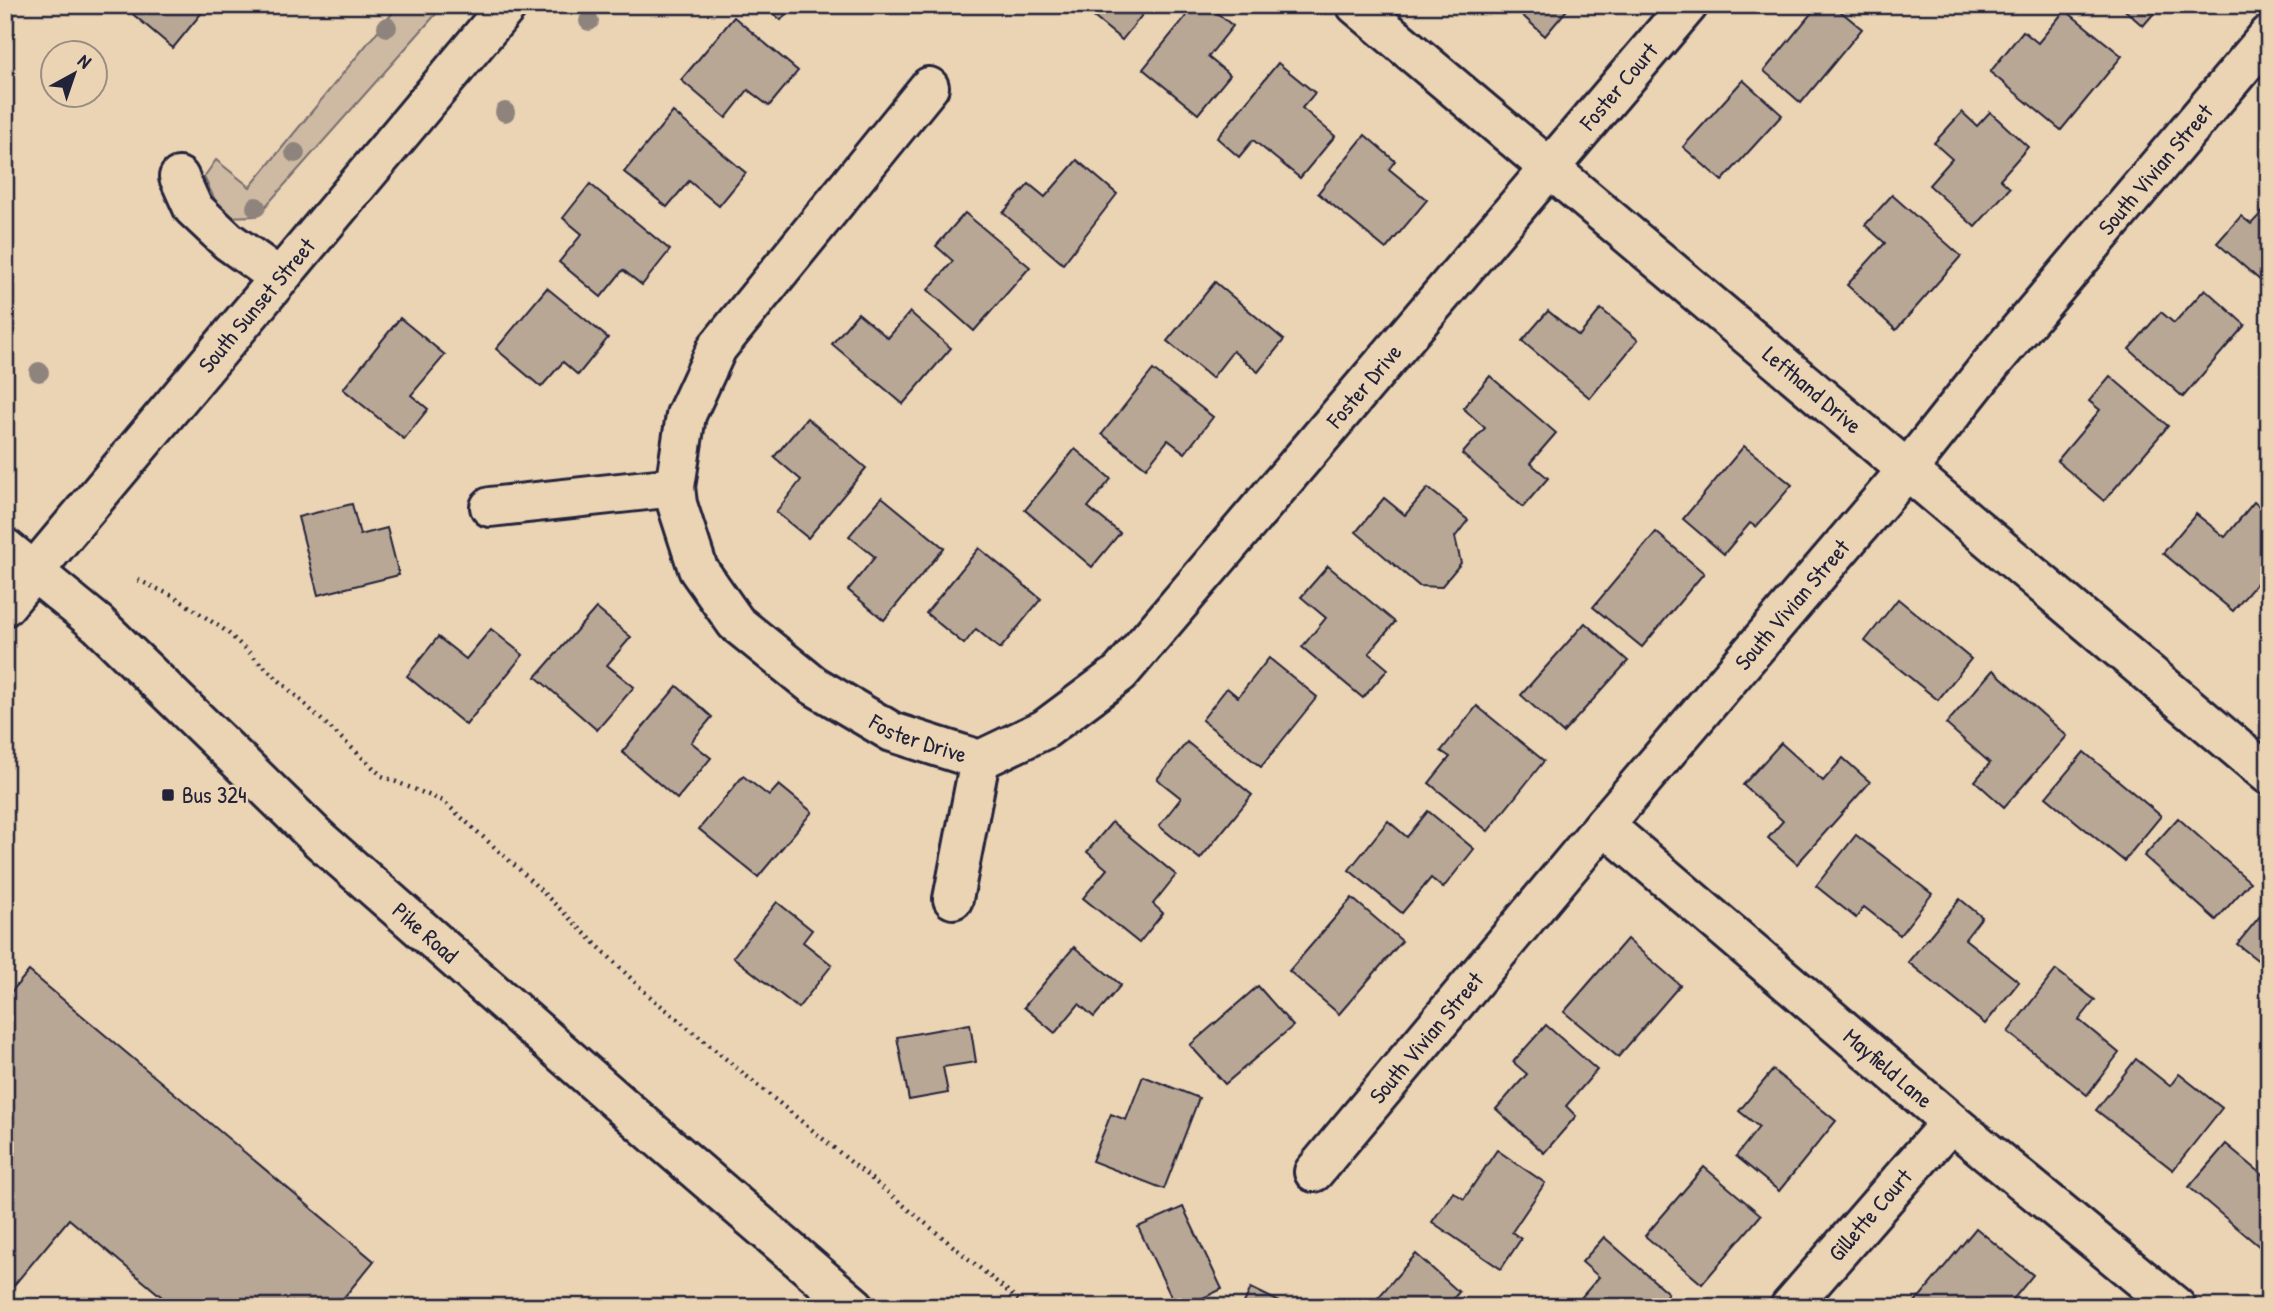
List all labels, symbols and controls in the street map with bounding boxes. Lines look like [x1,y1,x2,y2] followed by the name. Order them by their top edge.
[1572,35,1665,137] street label: Foster Court
[38,38,108,108] north arrow
[73,48,97,74] text: N
[2091,96,2220,241] street label: South Vivian Street
[191,230,322,379] street label: South Sunset Street
[1318,337,1408,435] street label: Foster Drive
[1757,339,1869,440] street label: Lefthand Drive
[1727,532,1857,676] street label: South Vivian Street
[863,706,971,770] street label: Foster Drive
[182,779,247,810] place label: Bus 324
[160,787,176,803] marker: Bus 324
[386,895,465,970] street label: Pike Road
[1362,964,1491,1110] street label: South Vivian Street
[1837,1021,1940,1115] street label: Mayfield Lane
[1821,1161,1919,1268] street label: Gillette Court

